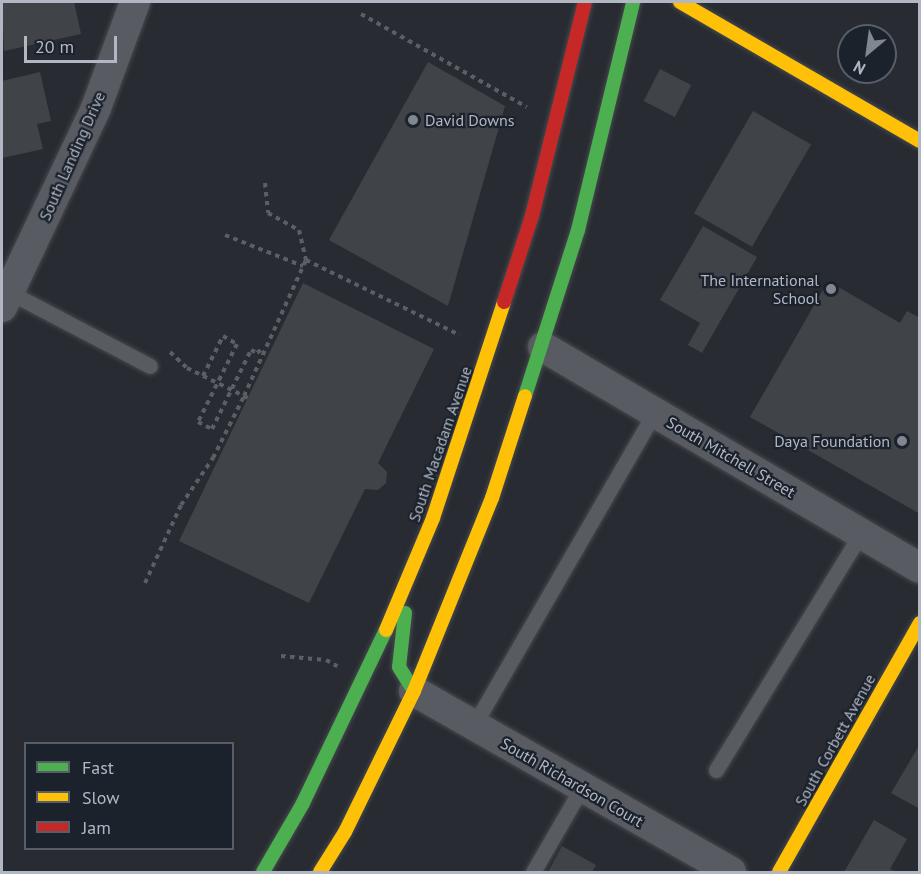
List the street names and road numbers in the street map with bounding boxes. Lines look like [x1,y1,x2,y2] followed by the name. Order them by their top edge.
[35,89,109,223] street label: South Landing Drive
[404,364,476,524] street label: South Macadam Avenue
[663,412,799,502] street label: South Mitchell Street
[791,670,879,810] street label: South Corbett Avenue
[497,733,647,831] street label: South Richardson Court

